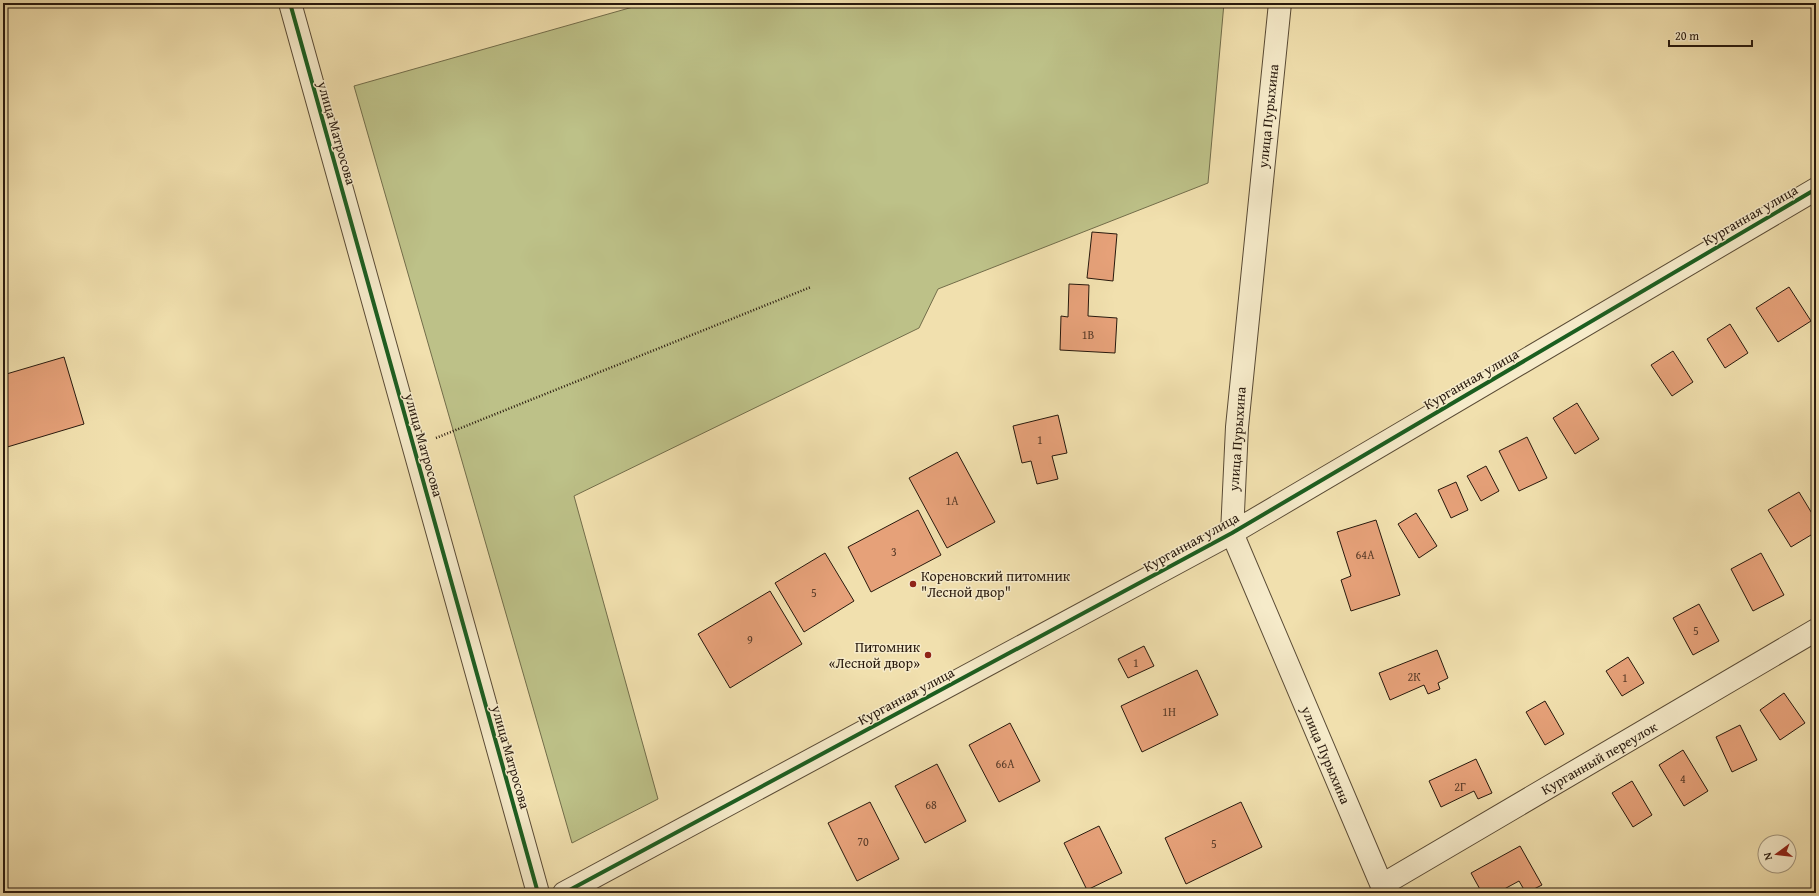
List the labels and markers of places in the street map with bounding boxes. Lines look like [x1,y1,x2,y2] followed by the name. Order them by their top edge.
[921,566,1071,602] place label: Кореновский питомник "Лесной двор"
[908,579,918,589] marker: Кореновский питомник "Лесной двор"
[829,637,921,673] place label: Питомник «Лесной двор»
[923,650,933,660] marker: Питомник «Лесной двор»

